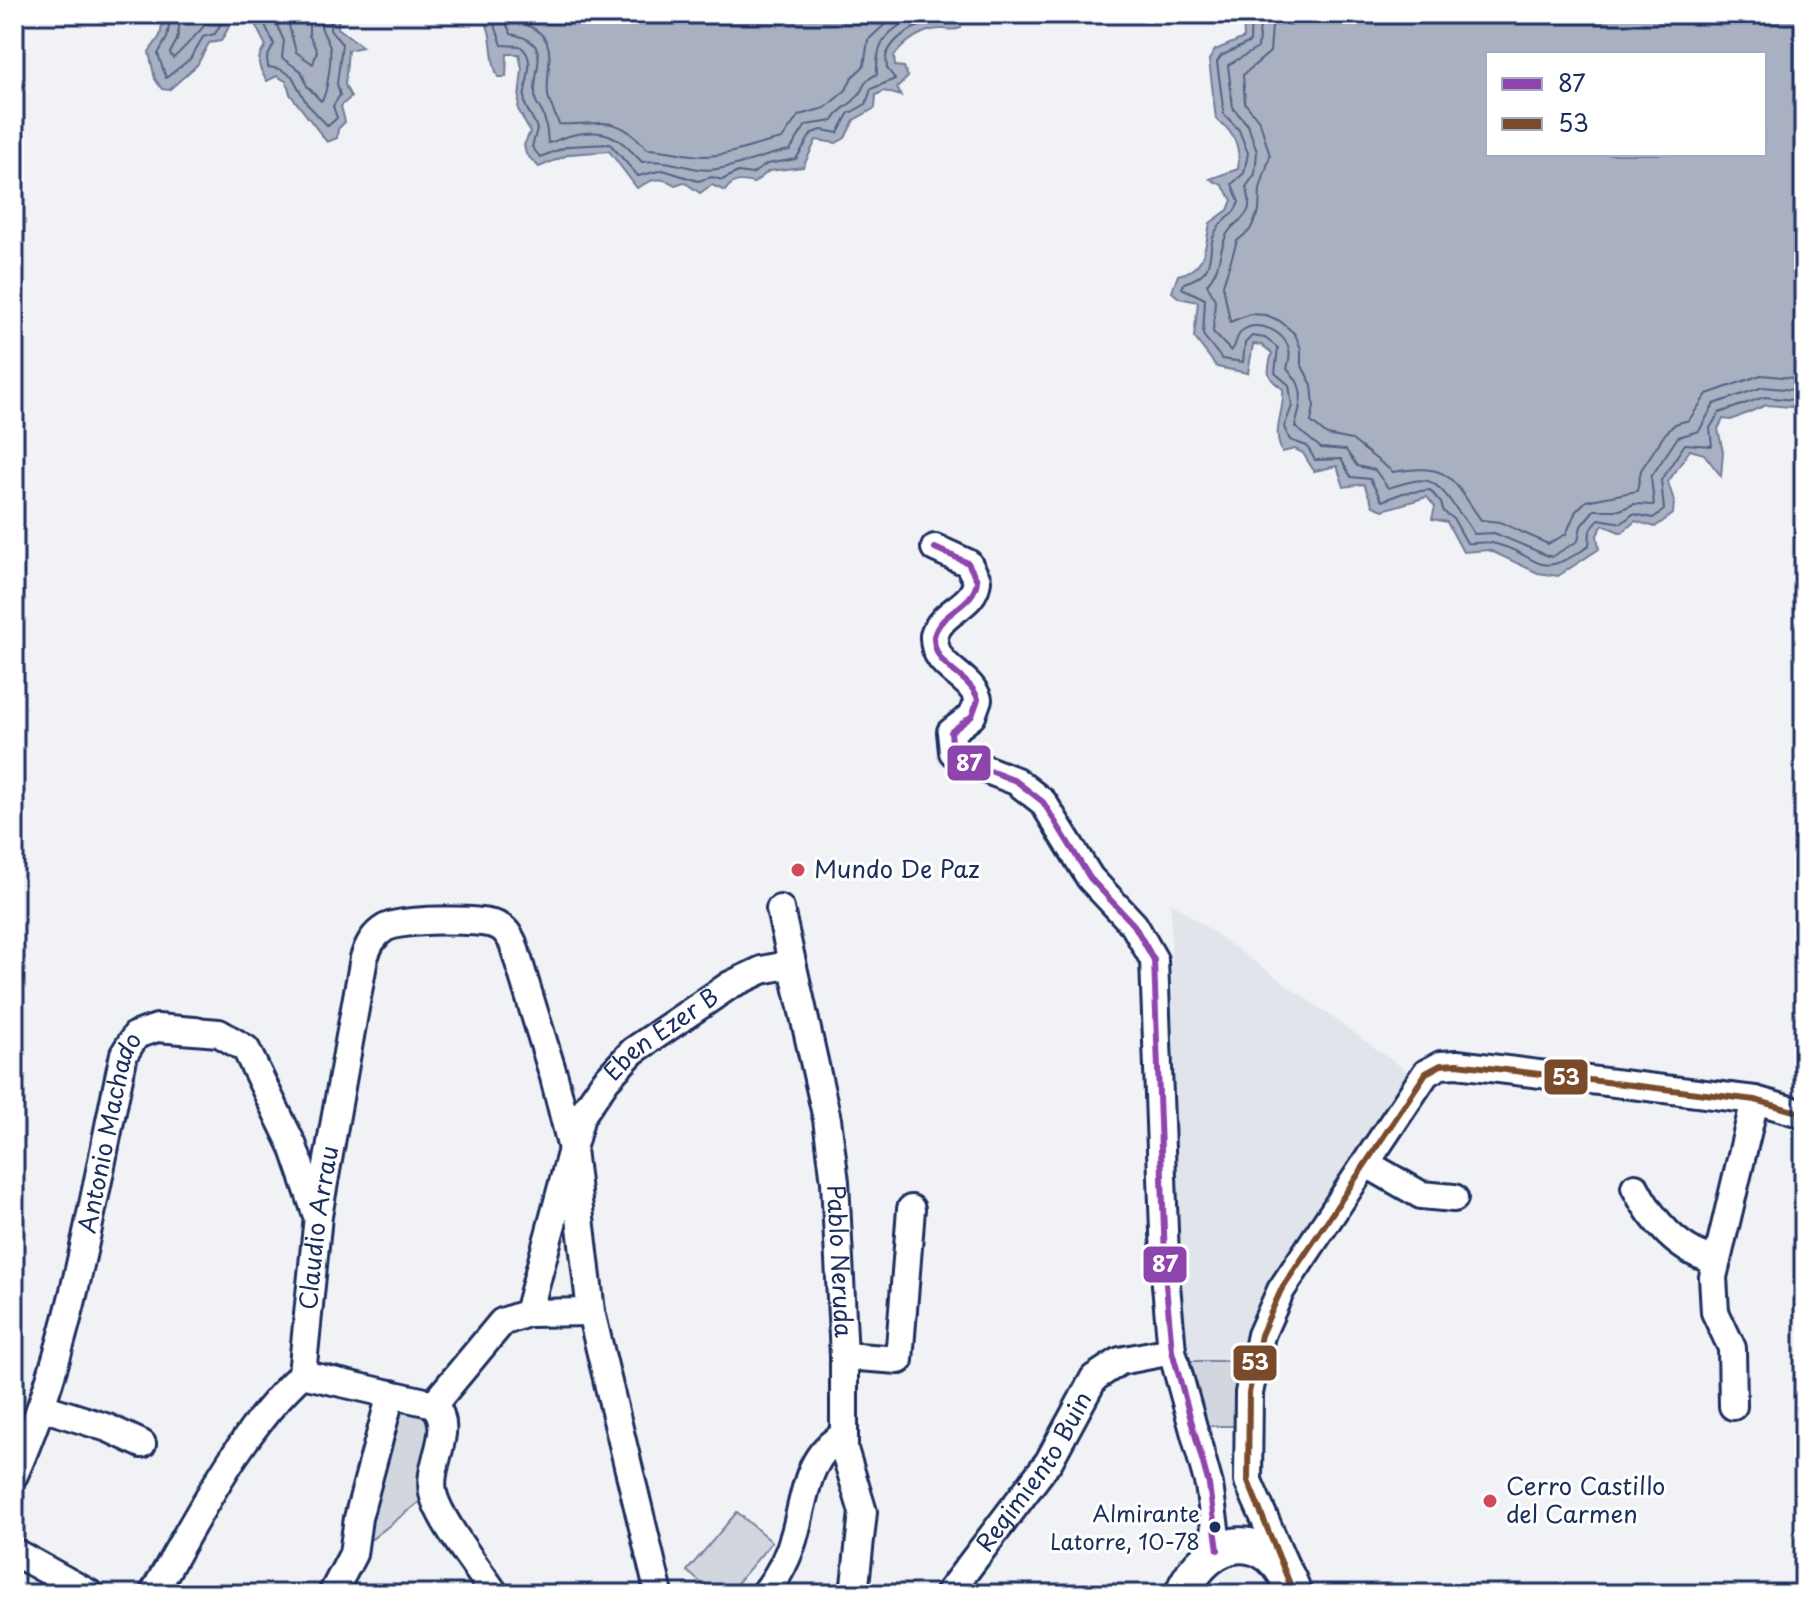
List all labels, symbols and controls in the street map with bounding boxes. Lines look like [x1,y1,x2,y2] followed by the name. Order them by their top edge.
[1486,52,1766,156] legend
[1558,64,1586,100] text: 87
[1558,104,1589,140] text: 53
[946,744,992,782] line badge: 87
[956,745,982,778] text: 87
[814,850,980,886] place label: Mundo De Paz
[789,861,807,879] marker: Mundo De Paz
[594,978,725,1088] street label: Eben Ezer B
[68,1024,149,1236] street label: Antonio Machado
[1543,1058,1589,1096] line badge: 53
[1552,1059,1580,1092] text: 53
[289,1143,346,1311] street label: Claudio Arrau
[819,1184,863,1339] street label: Pablo Neruda
[1142,1245,1188,1284] line badge: 87
[1152,1246,1178,1279] text: 87
[1232,1344,1278,1382] line badge: 53
[1241,1344,1269,1377] text: 53
[966,1384,1100,1559] street label: Regimiento Buin
[1506,1467,1665,1531] place label: Cerro Castillo del Carmen
[1481,1492,1499,1510] marker: Cerro Castillo del Carmen
[1050,1496,1200,1557] place label: Almirante Latorre, 10-78
[1207,1519,1223,1535] marker: Almirante Latorre, 10-78

